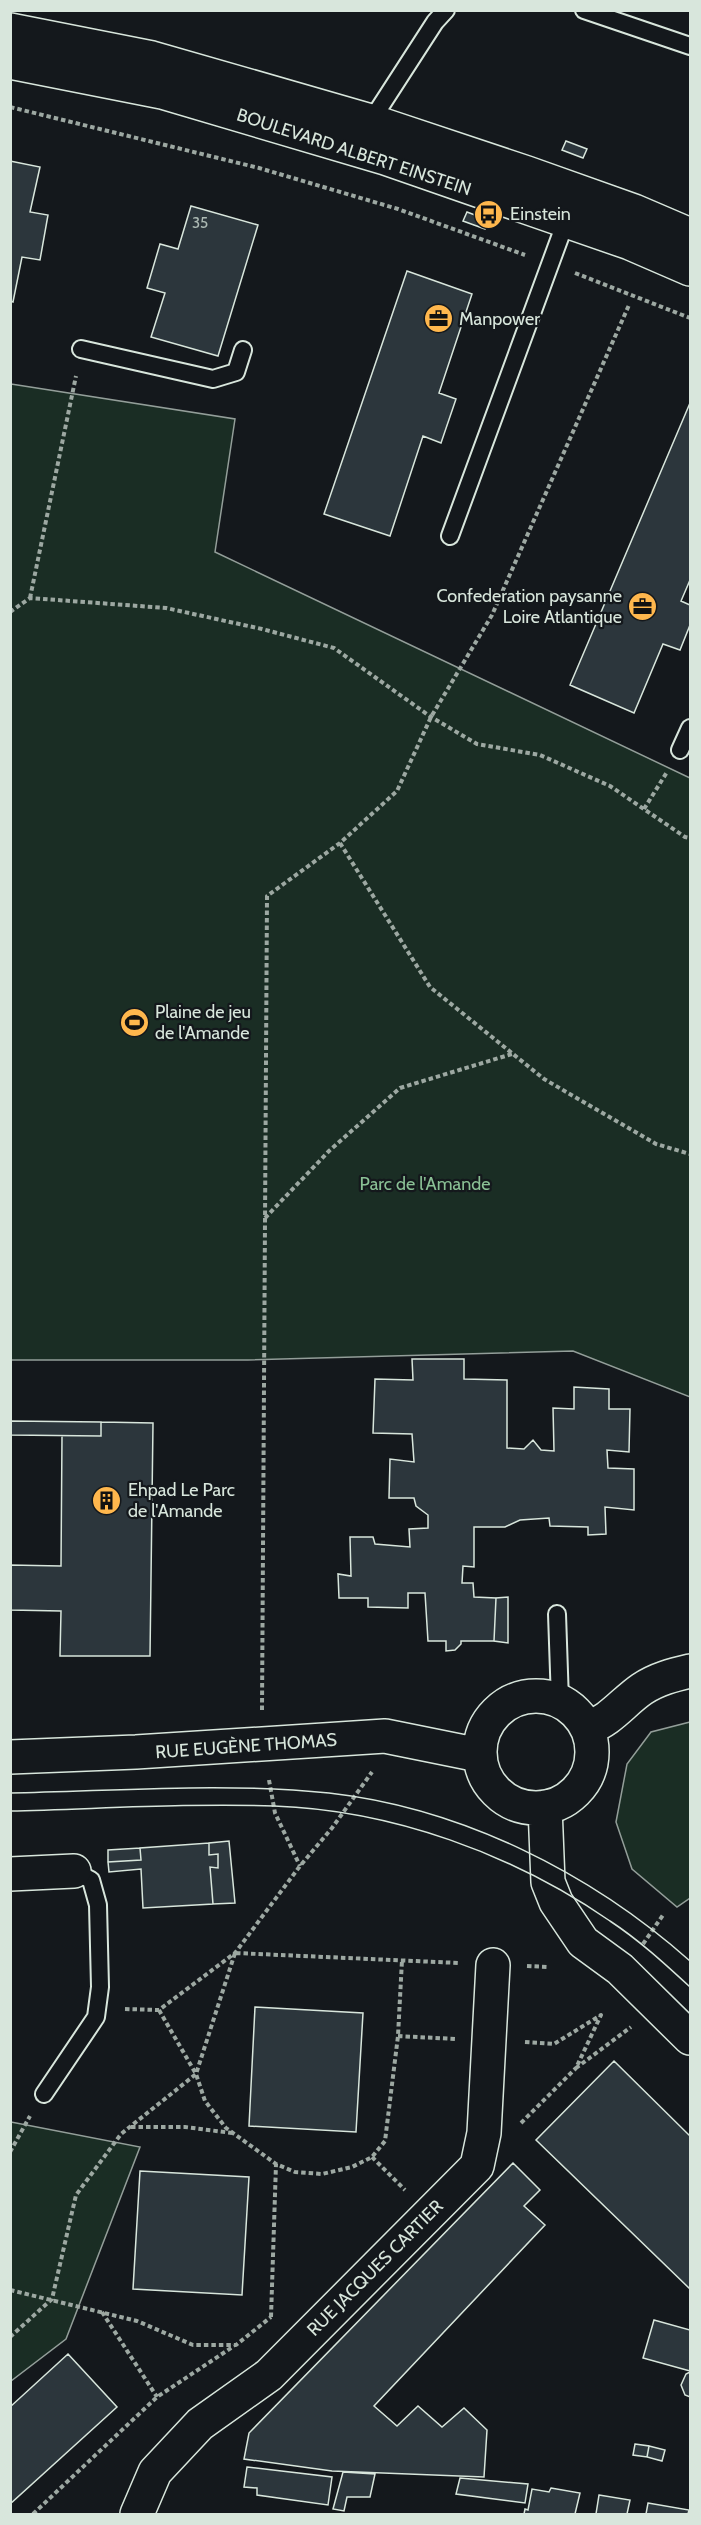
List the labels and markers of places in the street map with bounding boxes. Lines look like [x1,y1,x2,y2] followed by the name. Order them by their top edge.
[473,198,505,230] bus stop icon: Einstein
[510,203,571,225] place label: Einstein
[422,303,454,335] office icon: Manpower
[459,308,540,330] place label: Manpower
[436,585,622,628] place label: Confederation paysanne Loire Atlantique
[627,590,659,622] office icon: Confederation paysanne Loire Atlantique
[155,1001,251,1044] place label: Plaine de jeu de l'Amande
[118,1006,150,1038] sports icon: Plaine de jeu de l'Amande
[128,1479,235,1522] place label: Ehpad Le Parc de l'Amande
[91,1484,123,1516] building icon: Ehpad Le Parc de l'Amande

